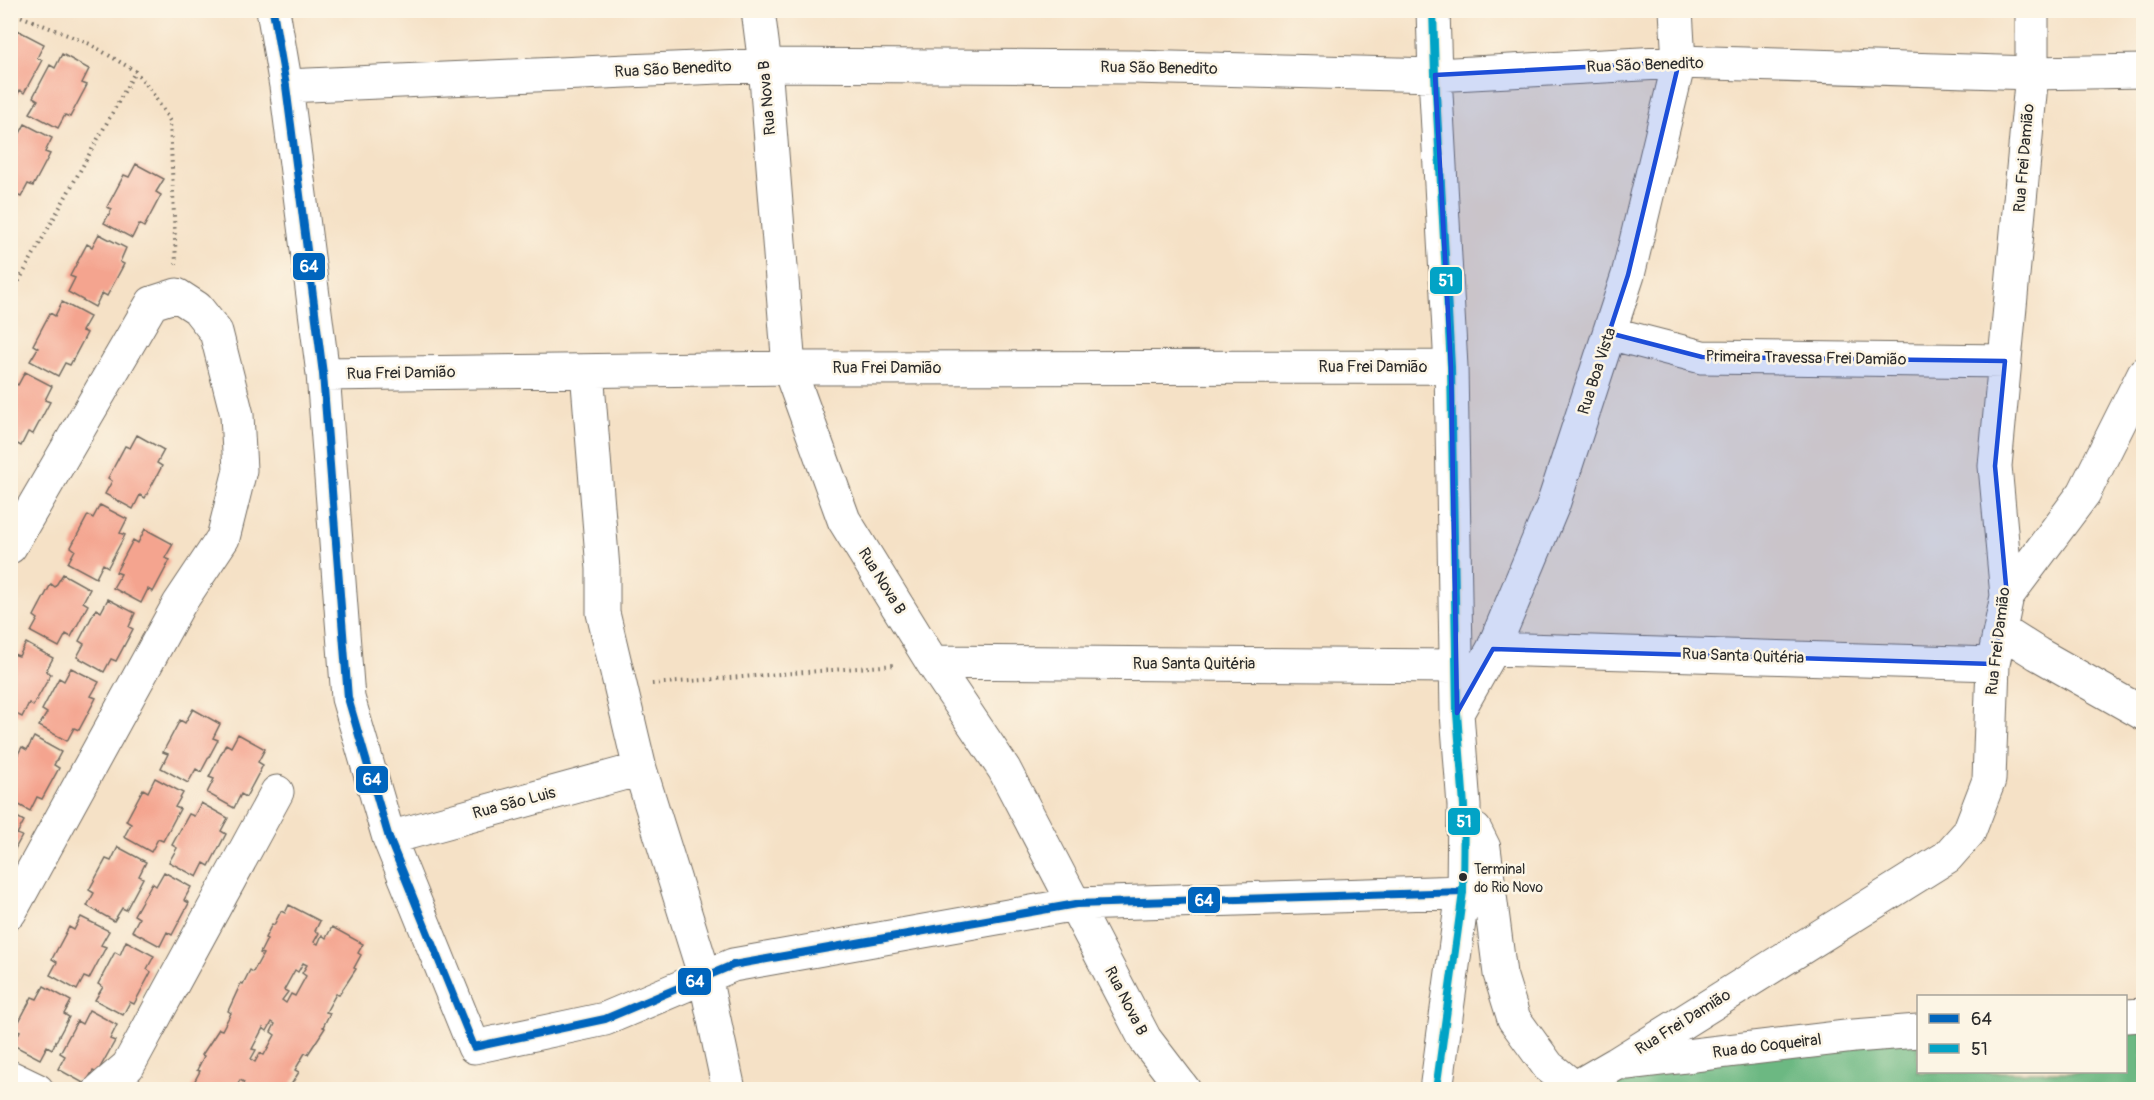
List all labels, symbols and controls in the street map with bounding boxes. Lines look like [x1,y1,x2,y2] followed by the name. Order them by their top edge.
[1586,53,1704,77] street label: Rua São Benedito
[614,56,732,82] street label: Rua São Benedito
[1100,57,1218,79] street label: Rua São Benedito
[754,60,780,136] street label: Rua Nova B
[2009,103,2039,213] street label: Rua Frei Damião
[292,252,326,281] line badge: 64
[300,257,319,277] text: 64
[1429,266,1463,295] line badge: 51
[1439,271,1453,291] text: 51
[1574,325,1620,417] street label: Rua Boa Vista
[1705,346,1907,370] street label: Primeira Travessa Frei Damião
[1319,357,1428,377] street label: Rua Frei Damião
[833,358,942,378] street label: Rua Frei Damião
[346,362,456,384] street label: Rua Frei Damião
[854,544,910,618] street label: Rua Nova B
[1981,585,2015,696] street label: Rua Frei Damião
[1681,644,1805,668] street label: Rua Santa Quitéria
[1133,654,1255,674] street label: Rua Santa Quitéria
[355,765,389,794] line badge: 64
[363,770,382,790] text: 64
[470,782,558,824] street label: Rua São Luis
[1447,807,1481,836] line badge: 51
[1457,812,1471,832] text: 51
[1474,861,1544,896] place label: Terminal do Rio Novo
[1457,871,1469,883] marker: Terminal do Rio Novo
[1187,886,1221,914] line badge: 64
[1195,891,1214,911] text: 64
[1100,963,1152,1039] street label: Rua Nova B
[677,967,712,996] line badge: 64
[686,972,705,992] text: 64
[1632,984,1735,1059] street label: Rua Frei Damião
[1917,995,2127,1073] legend
[1971,1008,1992,1031] text: 64
[1711,1029,1823,1063] street label: Rua do Coqueiral
[1971,1038,1988,1061] text: 51

